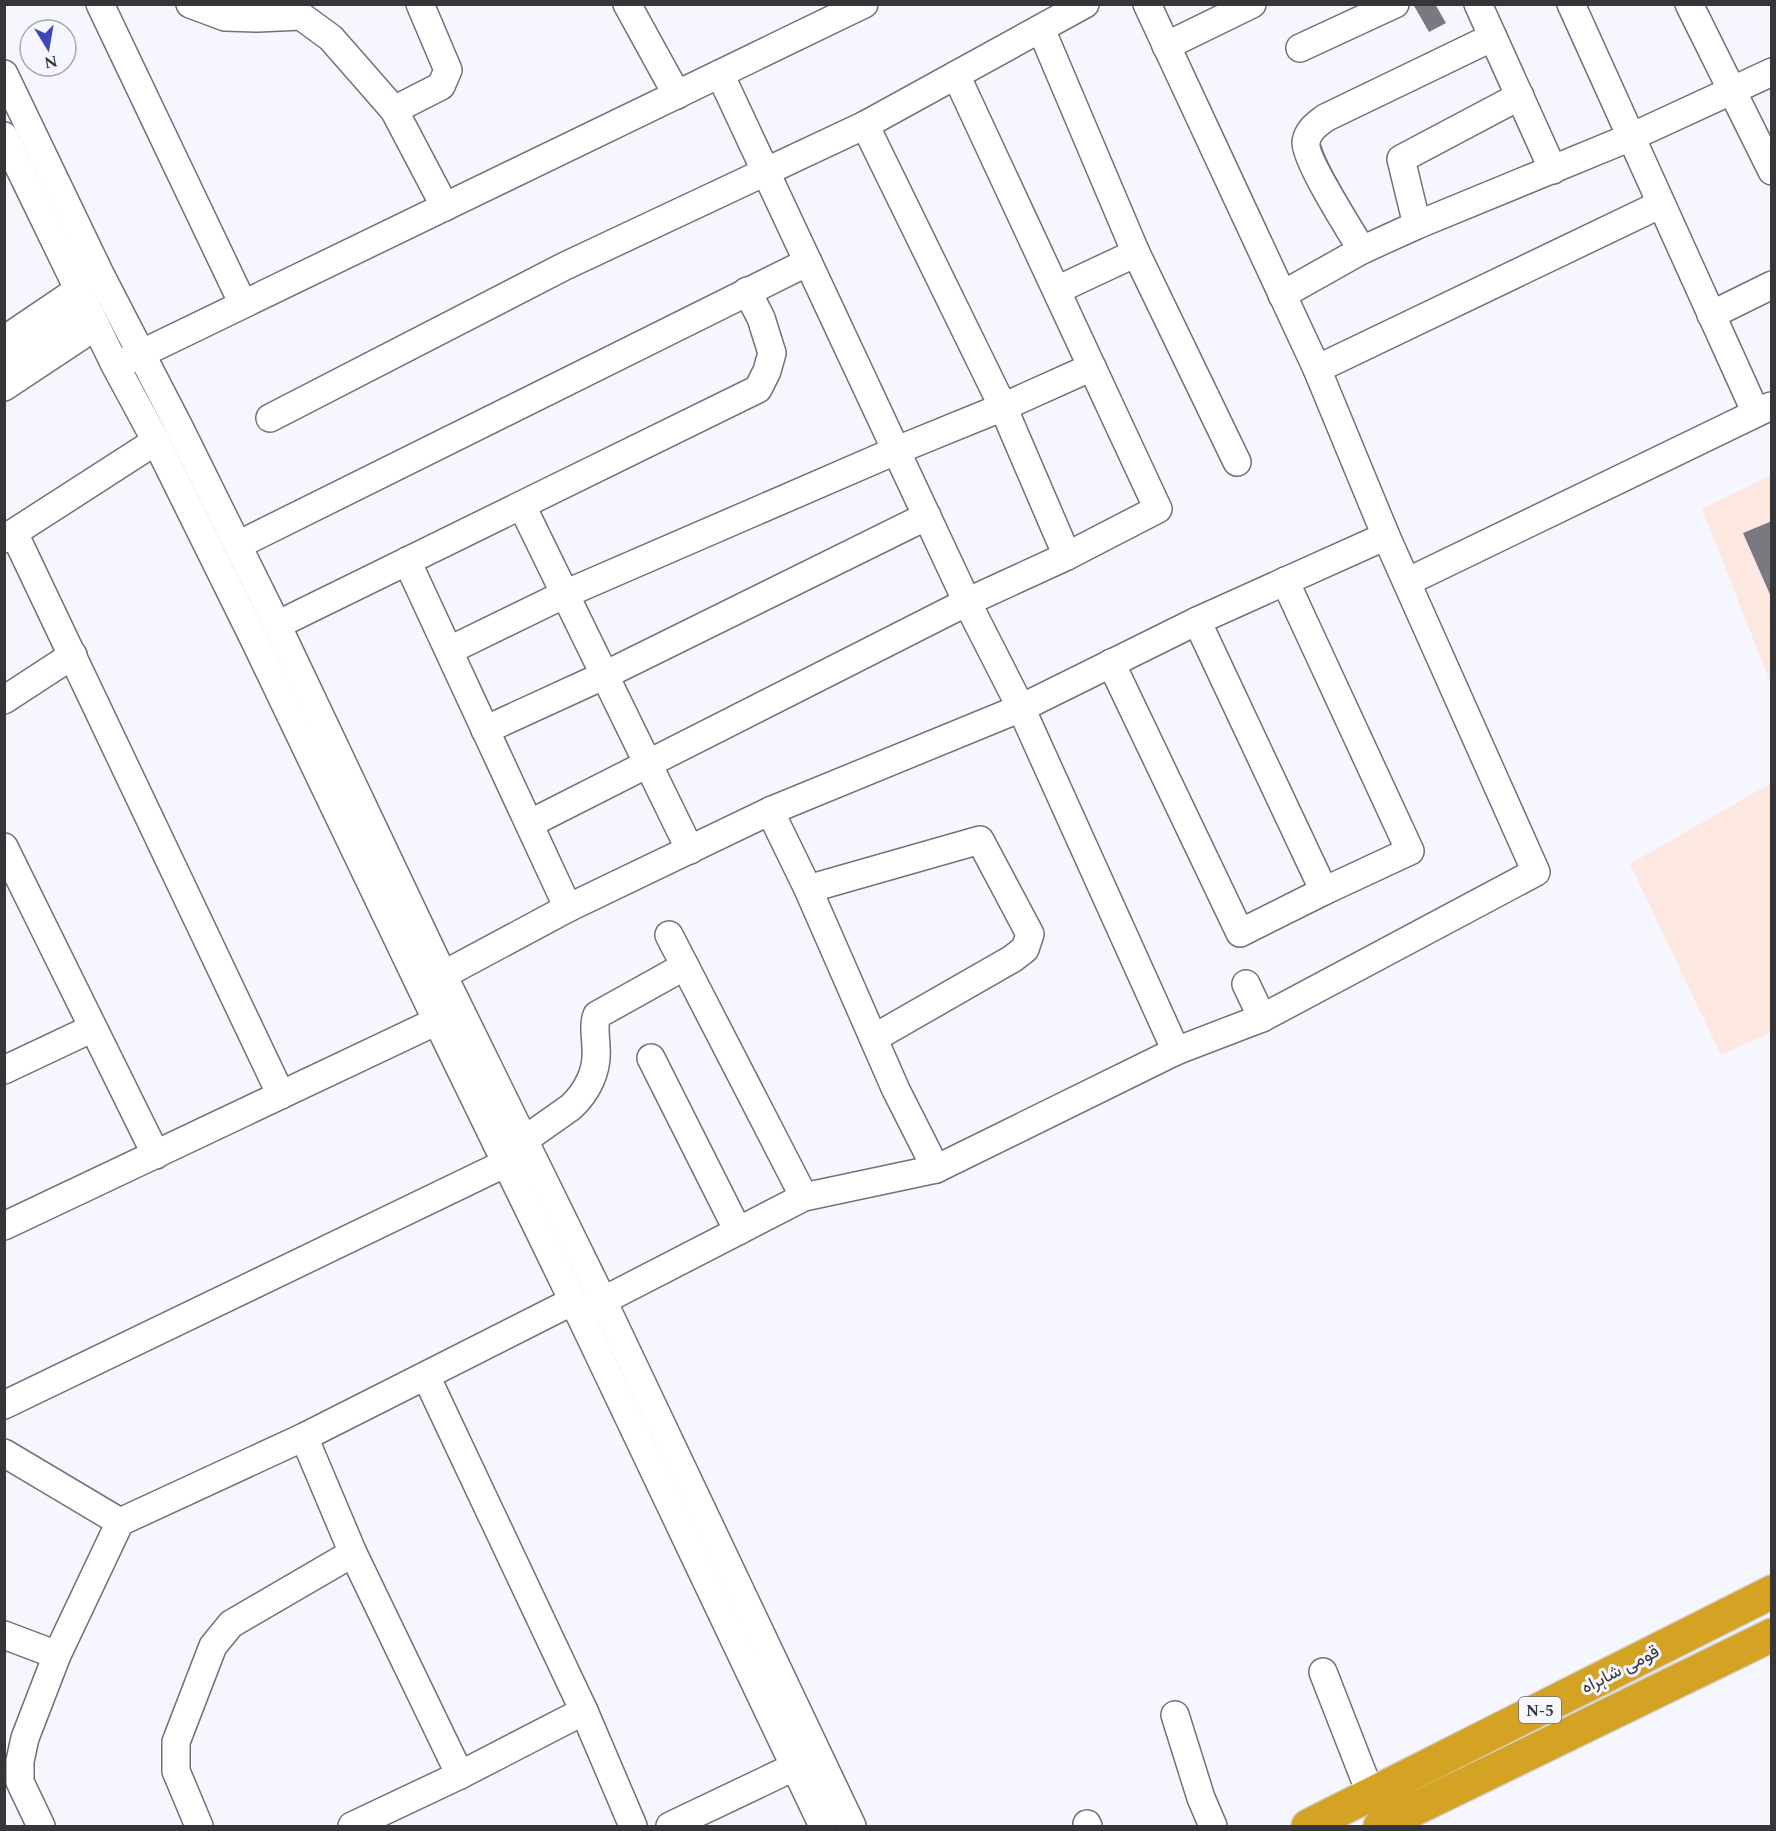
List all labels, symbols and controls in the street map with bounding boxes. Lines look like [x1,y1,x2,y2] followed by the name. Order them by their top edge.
[18,18,78,78] north arrow
[42,49,59,75] text: N
[1576,1638,1664,1701] street label: قومی شاہراہ
[1519,1697,1561,1723] road number: N-5

